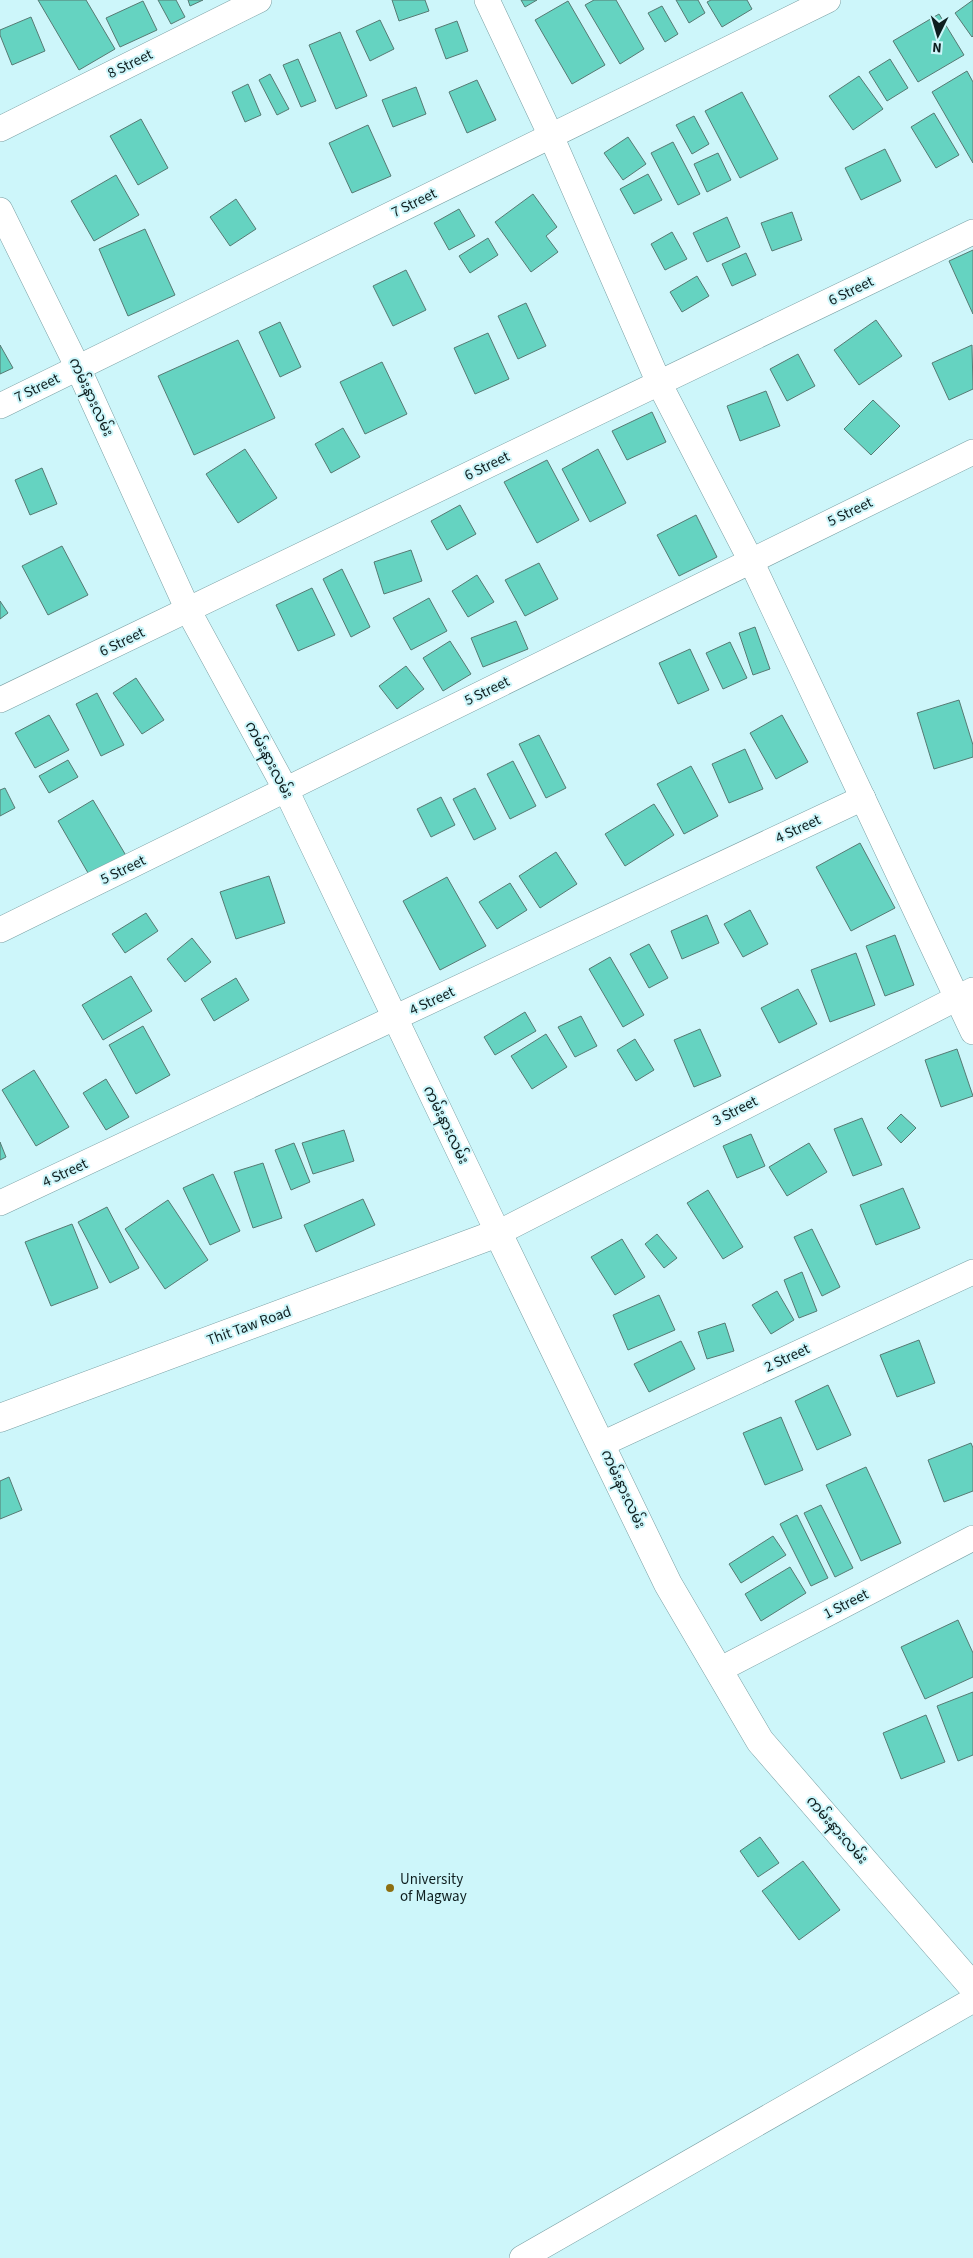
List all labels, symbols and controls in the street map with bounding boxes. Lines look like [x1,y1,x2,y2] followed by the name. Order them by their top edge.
[913,10,963,60] north arrow
[931,37,942,57] text: N
[104,44,156,84] street label: 8 Street
[388,183,440,223] street label: 7 Street
[825,271,877,311] street label: 6 Street
[63,354,118,440] street label: ကမ်းနားလမ်း
[11,368,63,408] street label: 7 Street
[461,446,513,486] street label: 6 Street
[824,492,876,532] street label: 5 Street
[96,622,148,662] street label: 6 Street
[461,671,513,711] street label: 5 Street
[239,718,298,803] street label: ကမ်းနားလမ်း
[772,809,824,849] street label: 4 Street
[97,850,149,890] street label: 5 Street
[406,981,458,1021] street label: 4 Street
[417,1082,474,1168] street label: ကမ်းနားလမ်း
[709,1091,761,1131] street label: 3 Street
[39,1153,91,1193] street label: 4 Street
[204,1301,294,1351] street label: Thit Taw Road
[761,1338,813,1378] street label: 2 Street
[595,1446,650,1532] street label: ကမ်းနားလမ်း
[820,1584,872,1624] street label: 1 Street
[800,1791,873,1870] street label: ကမ်းနားလမ်း
[400,1869,467,1907] place label: University of Magway
[384,1882,396,1894] marker: University of Magway

